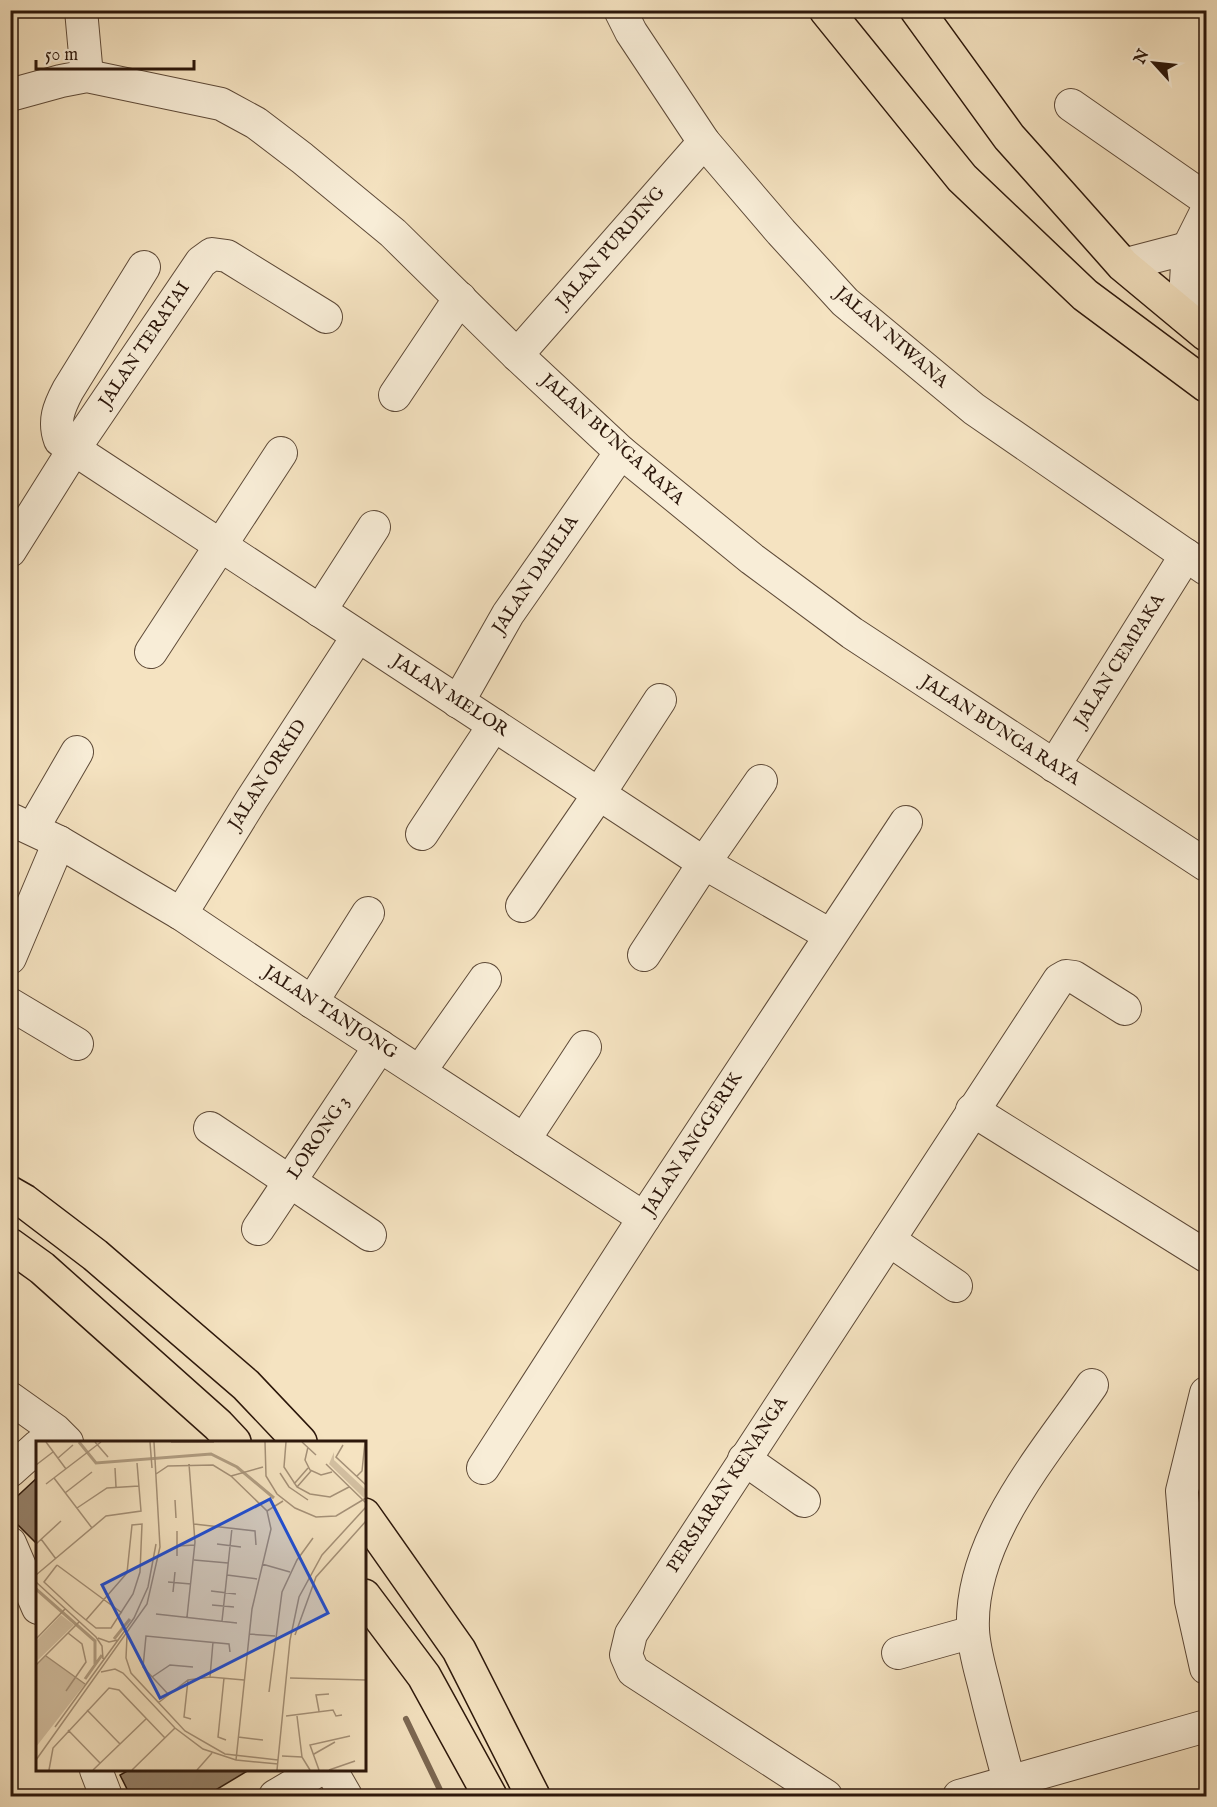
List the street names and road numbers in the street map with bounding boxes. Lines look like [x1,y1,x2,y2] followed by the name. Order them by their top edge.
[550,182,671,315] street label: JALAN PURDING
[93,277,196,414] street label: JALAN TERATAI
[828,281,953,394] street label: JALAN NIWANA
[534,368,689,511] street label: JALAN BUNGA RAYA
[487,511,585,640] street label: JALAN DAHLIA
[1069,589,1171,734] street label: JALAN CEMPAKA
[386,649,514,743] street label: JALAN MELOR
[914,670,1085,792] street label: JALAN BUNGA RAYA
[223,715,312,836] street label: JALAN ORKID
[257,960,402,1065] street label: JALAN TANJONG
[637,1067,749,1222] street label: JALAN ANGGERIK
[283,1092,355,1184] street label: LORONG 3
[662,1392,794,1577] street label: PERSIARAN KENANGA

